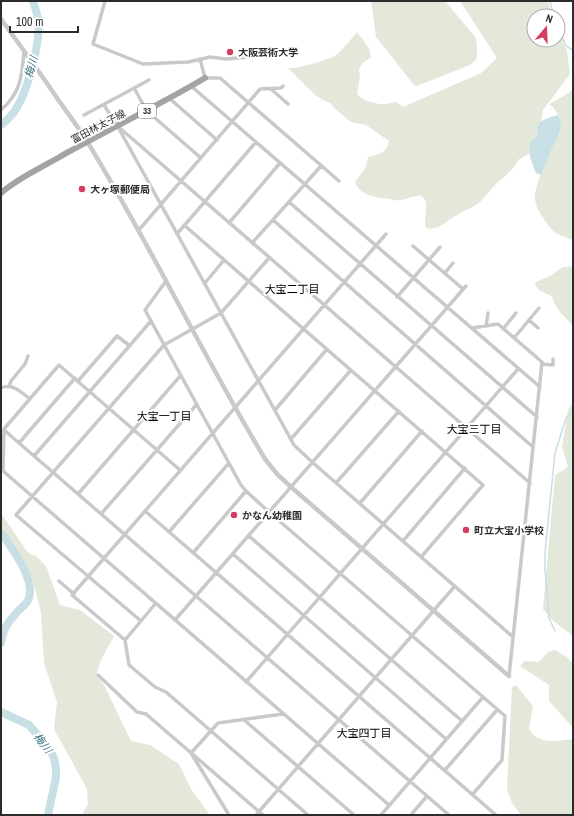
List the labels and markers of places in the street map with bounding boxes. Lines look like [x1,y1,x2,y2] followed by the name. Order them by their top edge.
[238,46,298,59] place label: 大阪芸術大学
[225,47,235,57] marker: 大阪芸術大学
[90,183,150,196] place label: 大ヶ塚郵便局
[77,184,87,194] marker: 大ヶ塚郵便局
[242,509,302,522] place label: かなん幼稚園
[229,510,239,520] marker: かなん幼稚園
[474,524,544,537] place label: 町立大宝小学校
[461,525,471,535] marker: 町立大宝小学校

